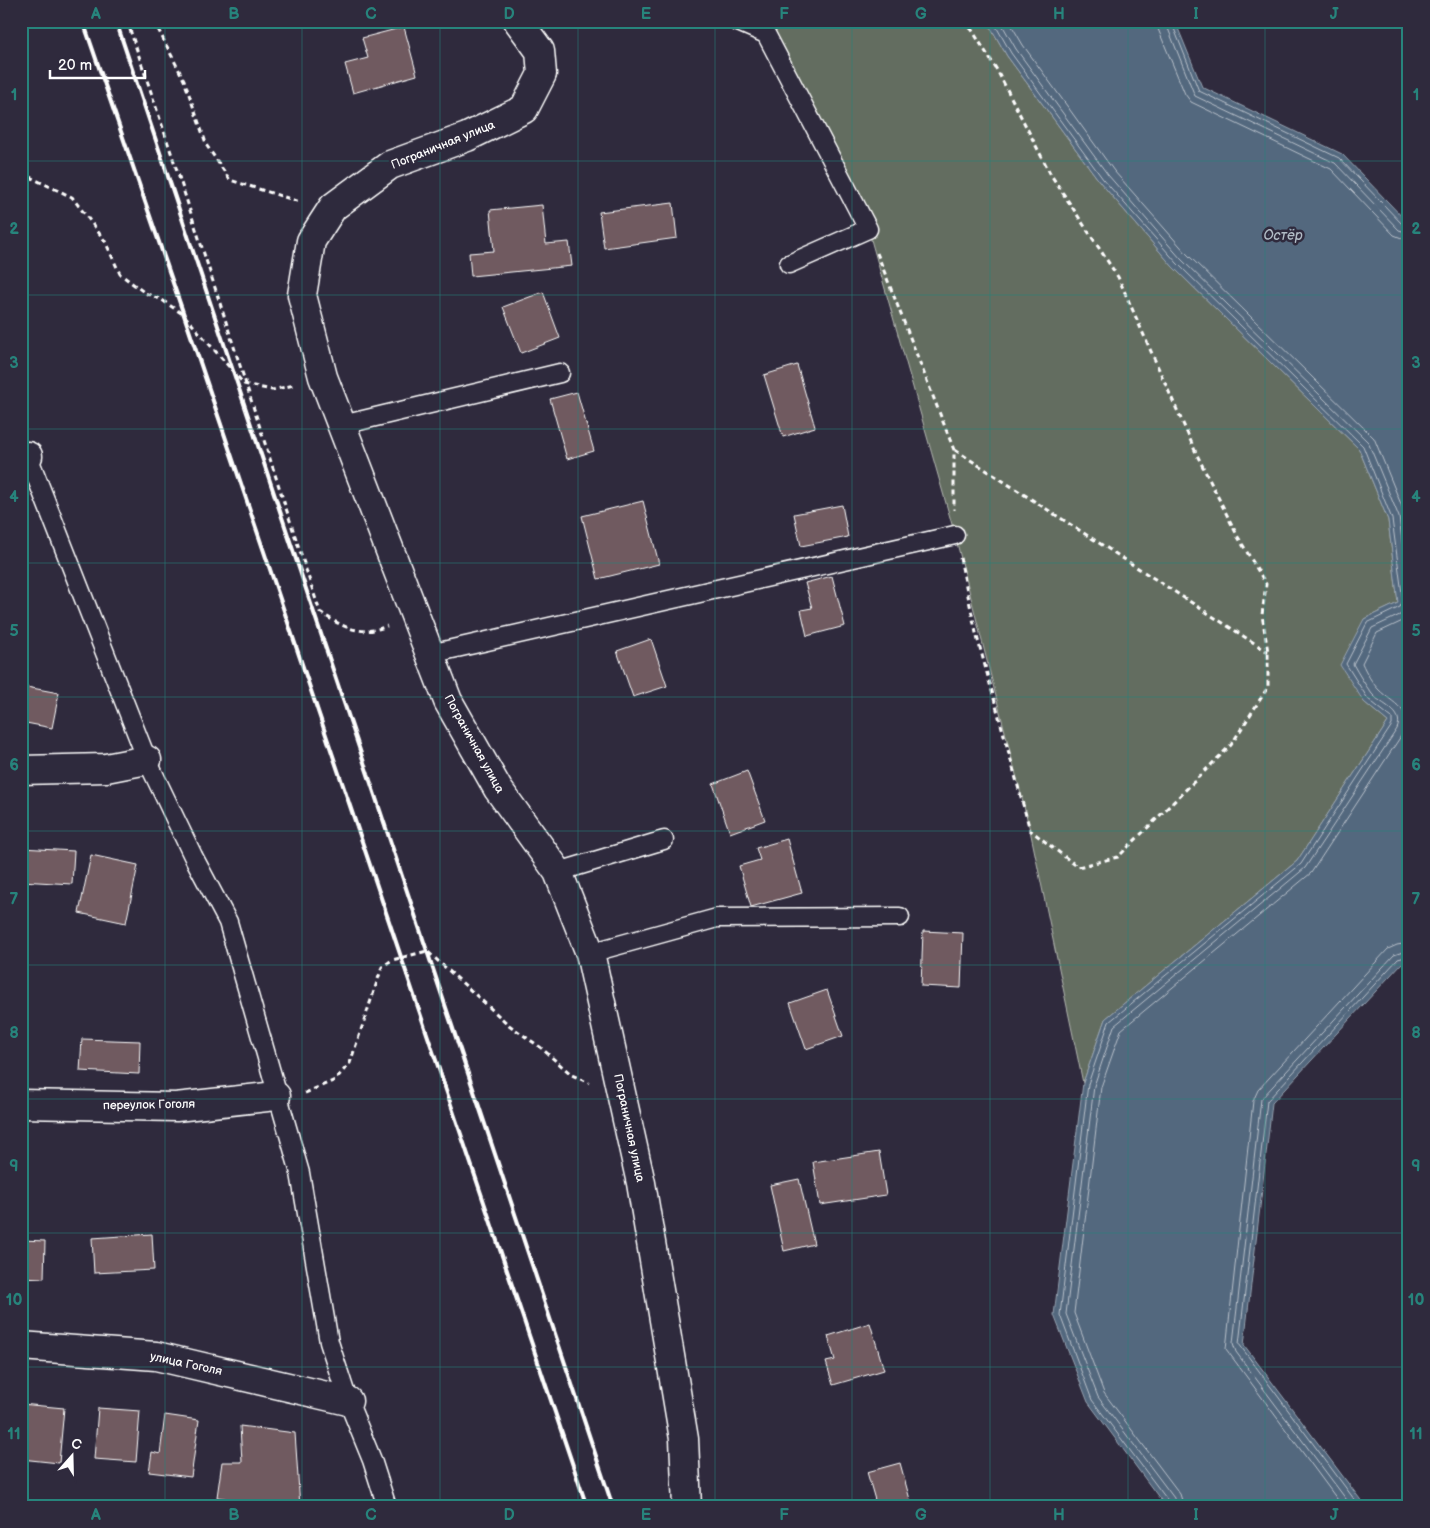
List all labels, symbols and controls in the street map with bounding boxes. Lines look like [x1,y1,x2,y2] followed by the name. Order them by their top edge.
[90,5,101,24] text: A
[228,5,240,24] text: B
[365,5,377,24] text: C
[503,5,515,24] text: D
[641,5,651,24] text: E
[779,5,789,24] text: F
[915,5,927,24] text: G
[1053,5,1065,24] text: H
[1193,5,1199,24] text: I
[1330,5,1339,24] text: J
[50,48,145,80] scale bar
[58,56,92,75] text: 20 m
[11,86,17,105] text: 1
[1413,86,1419,105] text: 1
[389,117,497,173] street label: Пограничная улица
[9,220,19,239] text: 2
[1411,220,1421,239] text: 2
[1263,227,1303,244] water label: Остёр
[9,354,19,373] text: 3
[1411,354,1421,373] text: 3
[9,488,19,507] text: 4
[1411,488,1421,507] text: 4
[9,622,19,641] text: 5
[1411,622,1421,641] text: 5
[441,692,507,796] street label: Пограничная улица
[9,756,19,775] text: 6
[1411,756,1421,775] text: 6
[10,890,19,909] text: 7
[1412,890,1421,909] text: 7
[9,1024,19,1043] text: 8
[1411,1024,1421,1043] text: 8
[610,1072,648,1184] street label: Пограничная улица
[103,1097,196,1113] street label: переулок Гоголя
[9,1157,19,1176] text: 9
[1411,1157,1421,1176] text: 9
[6,1291,22,1310] text: 10
[1408,1291,1424,1310] text: 10
[149,1349,224,1379] street label: улица Гоголя
[7,1425,21,1444] text: 11
[1409,1425,1423,1444] text: 11
[48,1430,98,1480] north arrow
[69,1435,84,1454] text: С
[90,1506,101,1525] text: A
[228,1506,240,1525] text: B
[365,1506,377,1525] text: C
[503,1506,515,1525] text: D
[641,1506,651,1525] text: E
[779,1506,789,1525] text: F
[915,1506,927,1525] text: G
[1053,1506,1065,1525] text: H
[1193,1506,1199,1525] text: I
[1330,1506,1339,1525] text: J

